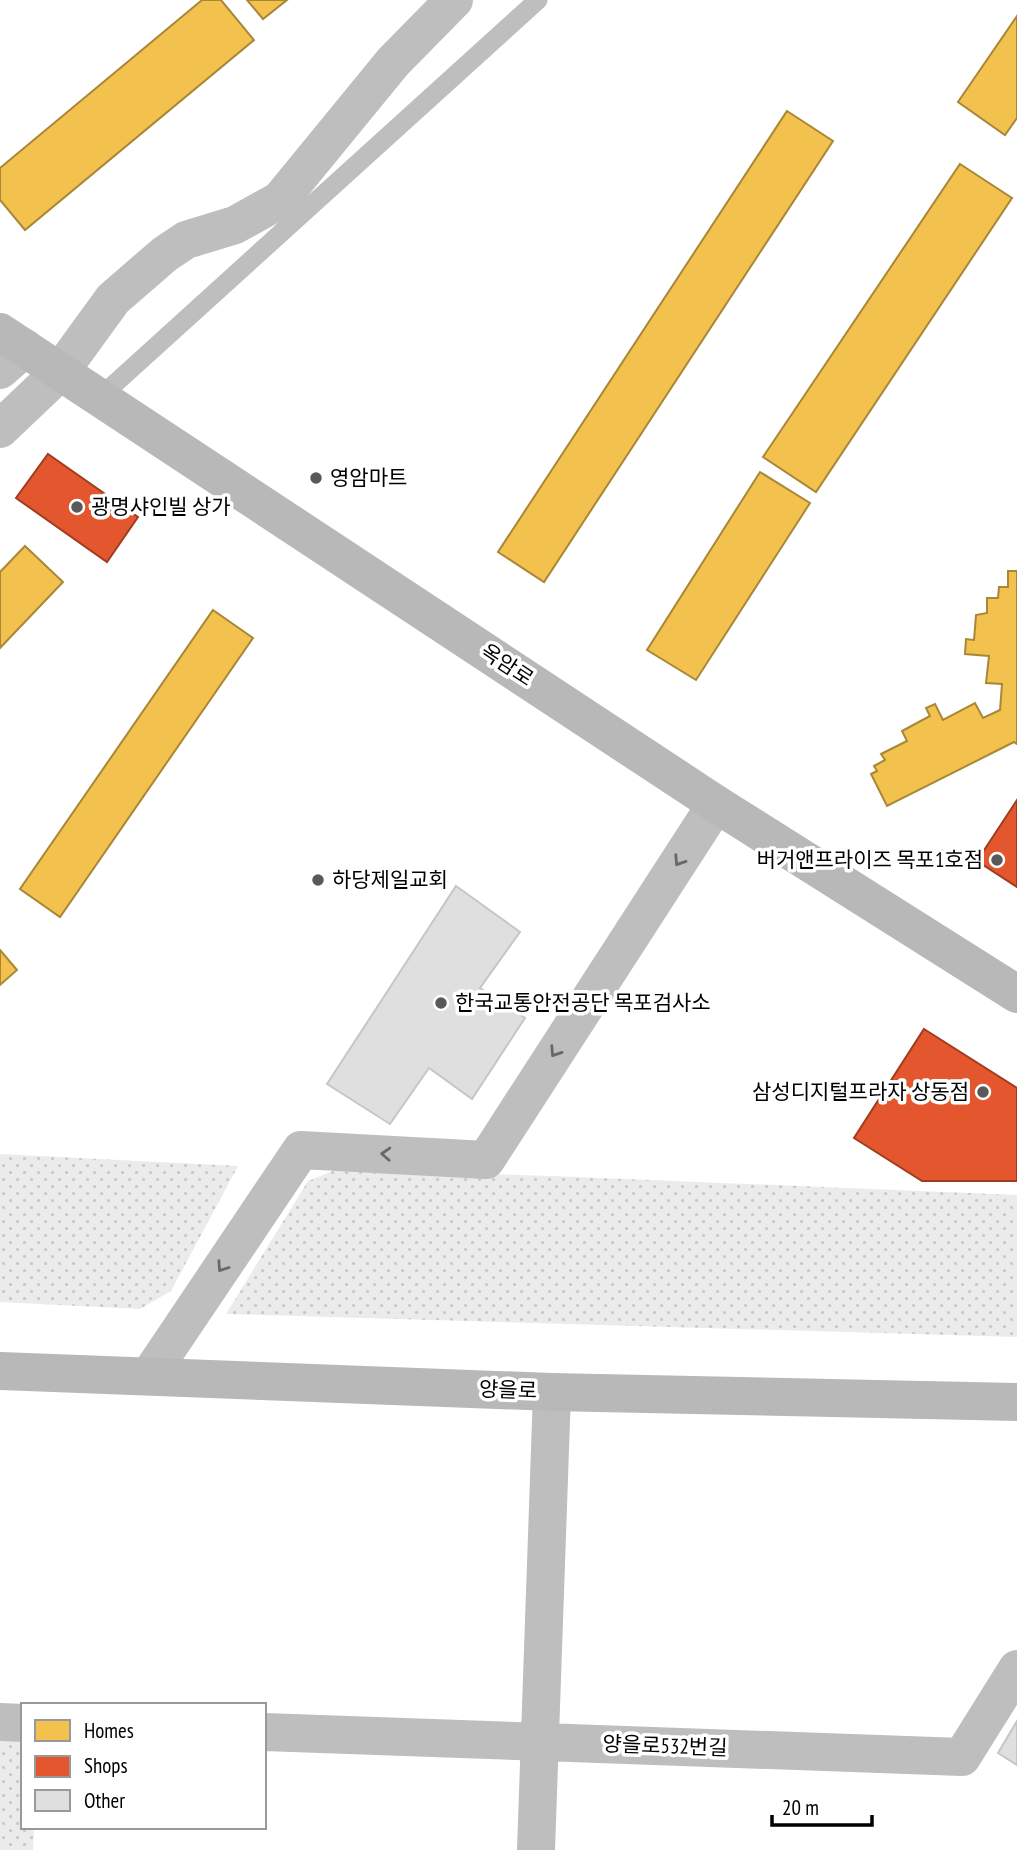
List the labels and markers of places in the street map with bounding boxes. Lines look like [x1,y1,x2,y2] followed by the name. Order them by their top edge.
[330,464,407,491] place label: 영암마트
[308,470,324,486] marker: 영암마트
[91,493,231,520] place label: 광명샤인빌 상가
[69,499,85,515] marker: 광명샤인빌 상가
[757,846,983,873] place label: 버거앤프라이즈 목포1호점
[989,852,1005,868] marker: 버거앤프라이즈 목포1호점
[332,866,448,893] place label: 하당제일교회
[310,872,326,888] marker: 하당제일교회
[455,989,711,1016] place label: 한국교통안전공단 목포검사소
[433,995,449,1011] marker: 한국교통안전공단 목포검사소
[752,1078,969,1105] place label: 삼성디지털프라자 상동점
[975,1084,991,1100] marker: 삼성디지털프라자 상동점

